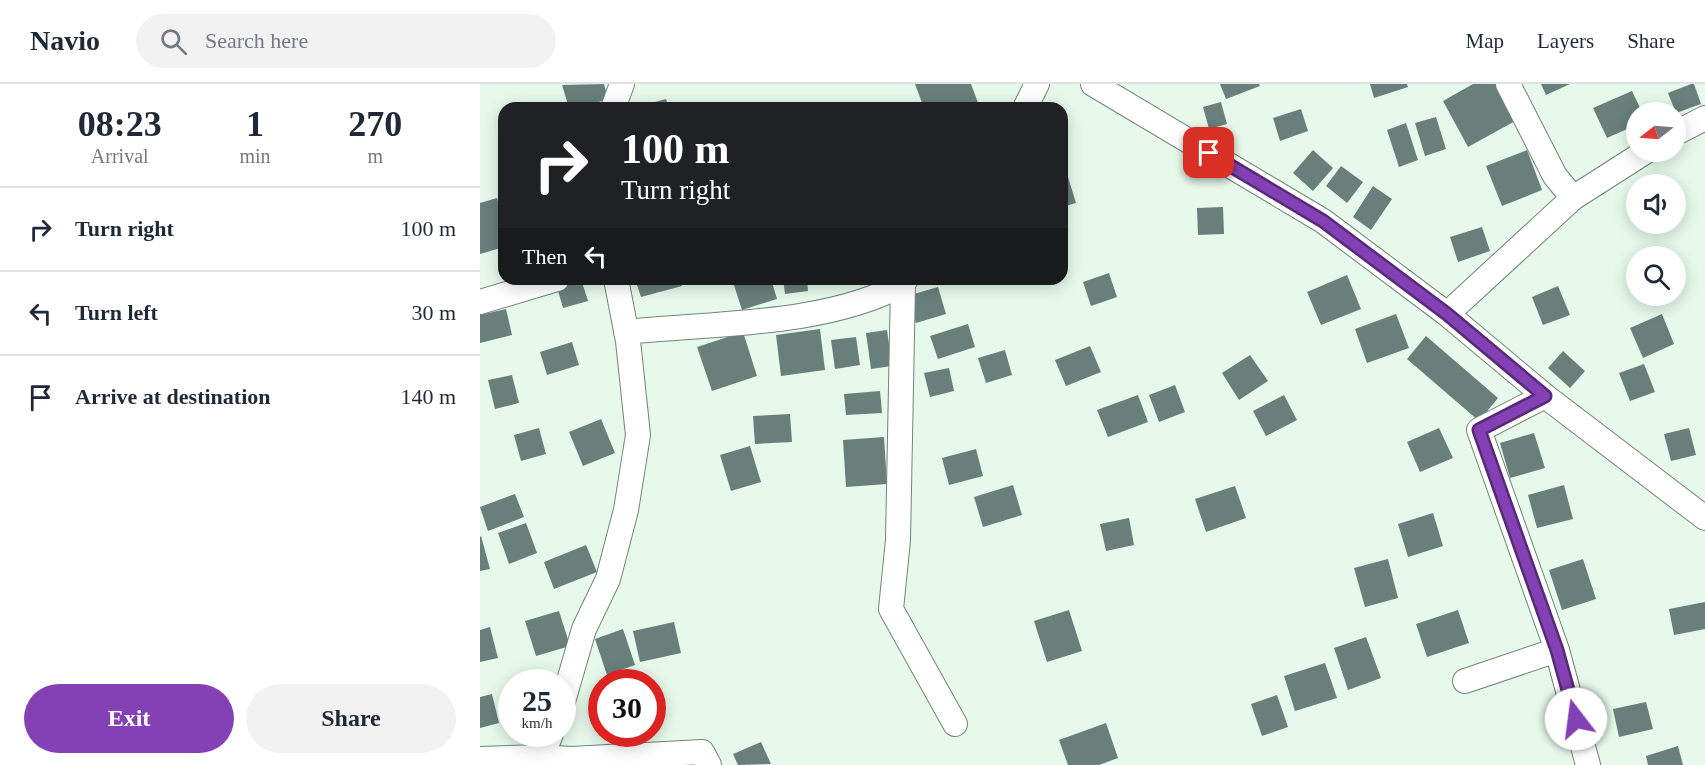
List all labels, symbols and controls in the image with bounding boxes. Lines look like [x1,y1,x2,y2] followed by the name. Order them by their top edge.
[136,14,556,68] search box
[30,25,100,56] text: Navio
[157,25,190,58] icon: search
[205,28,308,53] text: Search here
[1466,29,1504,53] text: Map
[1537,29,1594,53] text: Layers
[1627,29,1675,53] text: Share
[1626,102,1686,162] north arrow
[1626,102,1686,306] map controls
[78,104,162,144] text: 08:23
[246,104,264,144] text: 1
[348,104,402,144] text: 270
[522,126,600,204] icon: right
[621,126,730,172] text: 100 m
[1183,127,1234,178] pin
[1192,136,1225,169] icon: arrive
[91,145,149,167] text: Arrival
[239,145,271,167] text: min
[368,145,383,167] text: m
[1626,174,1686,234] button: sound
[621,175,730,205] text: Turn right
[24,213,57,246] icon: right
[75,216,174,241] text: Turn right
[400,216,456,241] text: 100 m
[579,240,612,273] icon: left
[522,244,567,269] text: Then
[1626,246,1686,306] button: search
[24,297,57,330] icon: left
[75,300,158,325] text: Turn left
[411,300,456,325] text: 30 m
[24,381,57,414] icon: arrive
[75,384,271,409] text: Arrive at destination
[400,384,456,409] text: 140 m
[588,669,666,747] speed limit sign: 30
[24,684,234,753] button: Exit
[246,684,456,753] button: Share
[522,684,552,717] text: 25
[1544,687,1608,751] position arrow
[522,715,552,731] text: km/h

